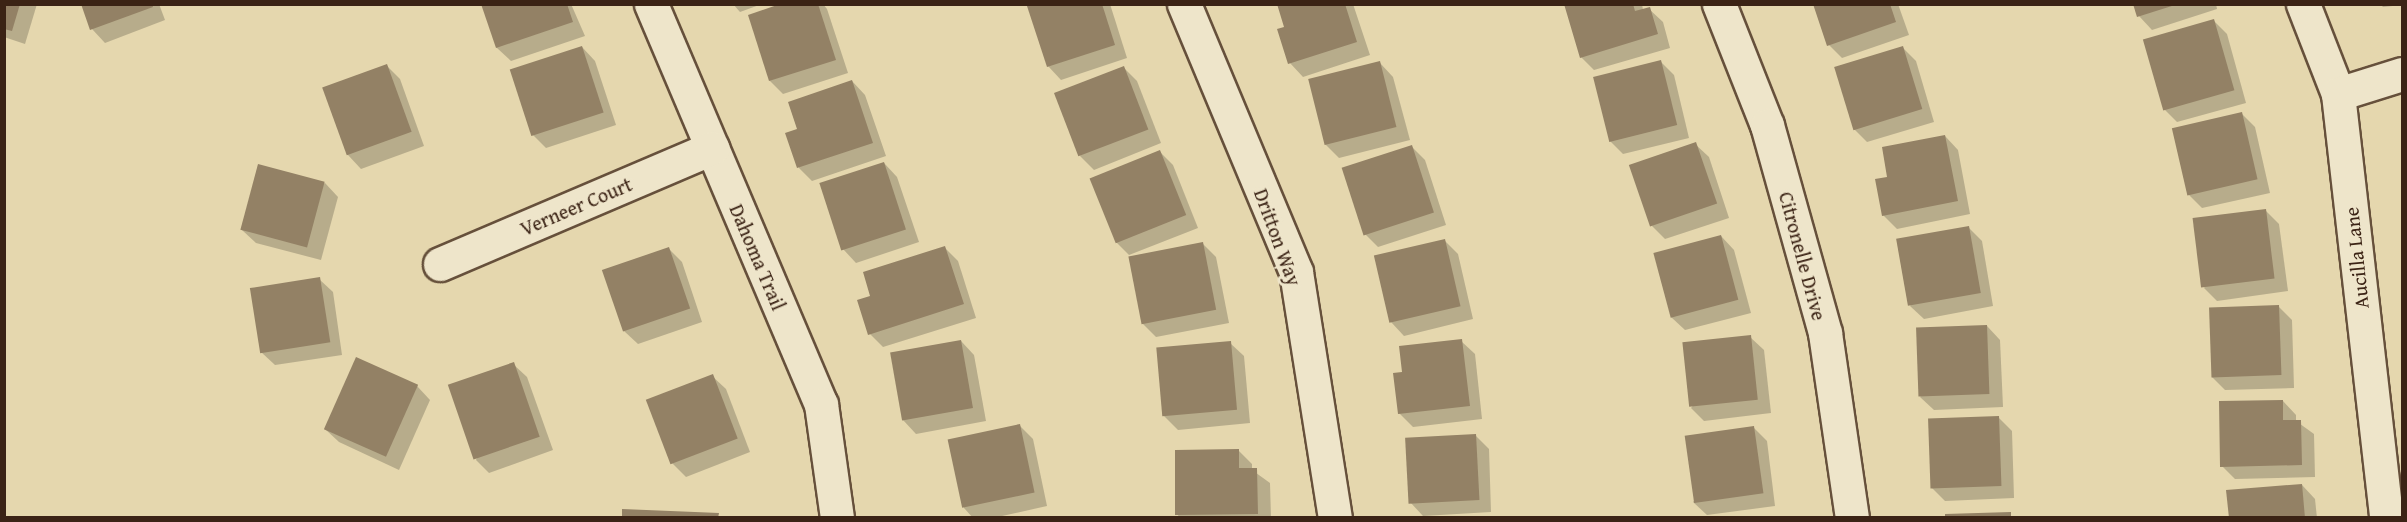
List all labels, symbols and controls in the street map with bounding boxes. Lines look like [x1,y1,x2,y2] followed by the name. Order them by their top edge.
[516,172,636,240] street label: Verneer Court
[1249,185,1307,289] street label: Dritton Way
[1774,189,1832,323] street label: Citronelle Drive
[725,200,791,314] street label: Dahoma Trail
[2339,206,2373,310] street label: Aucilla Lane

